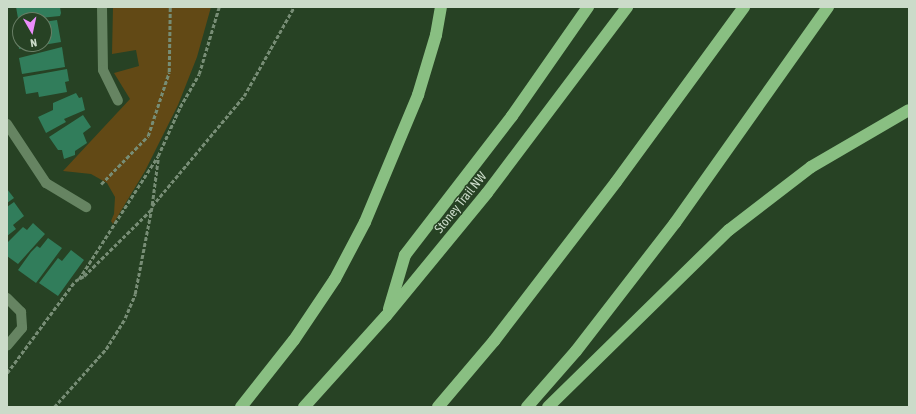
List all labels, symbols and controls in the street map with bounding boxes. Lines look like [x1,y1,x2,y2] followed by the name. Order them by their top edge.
[12,12,52,52] north arrow
[30,36,38,49] text: N
[432,169,490,237] street label: Stoney Trail NW

